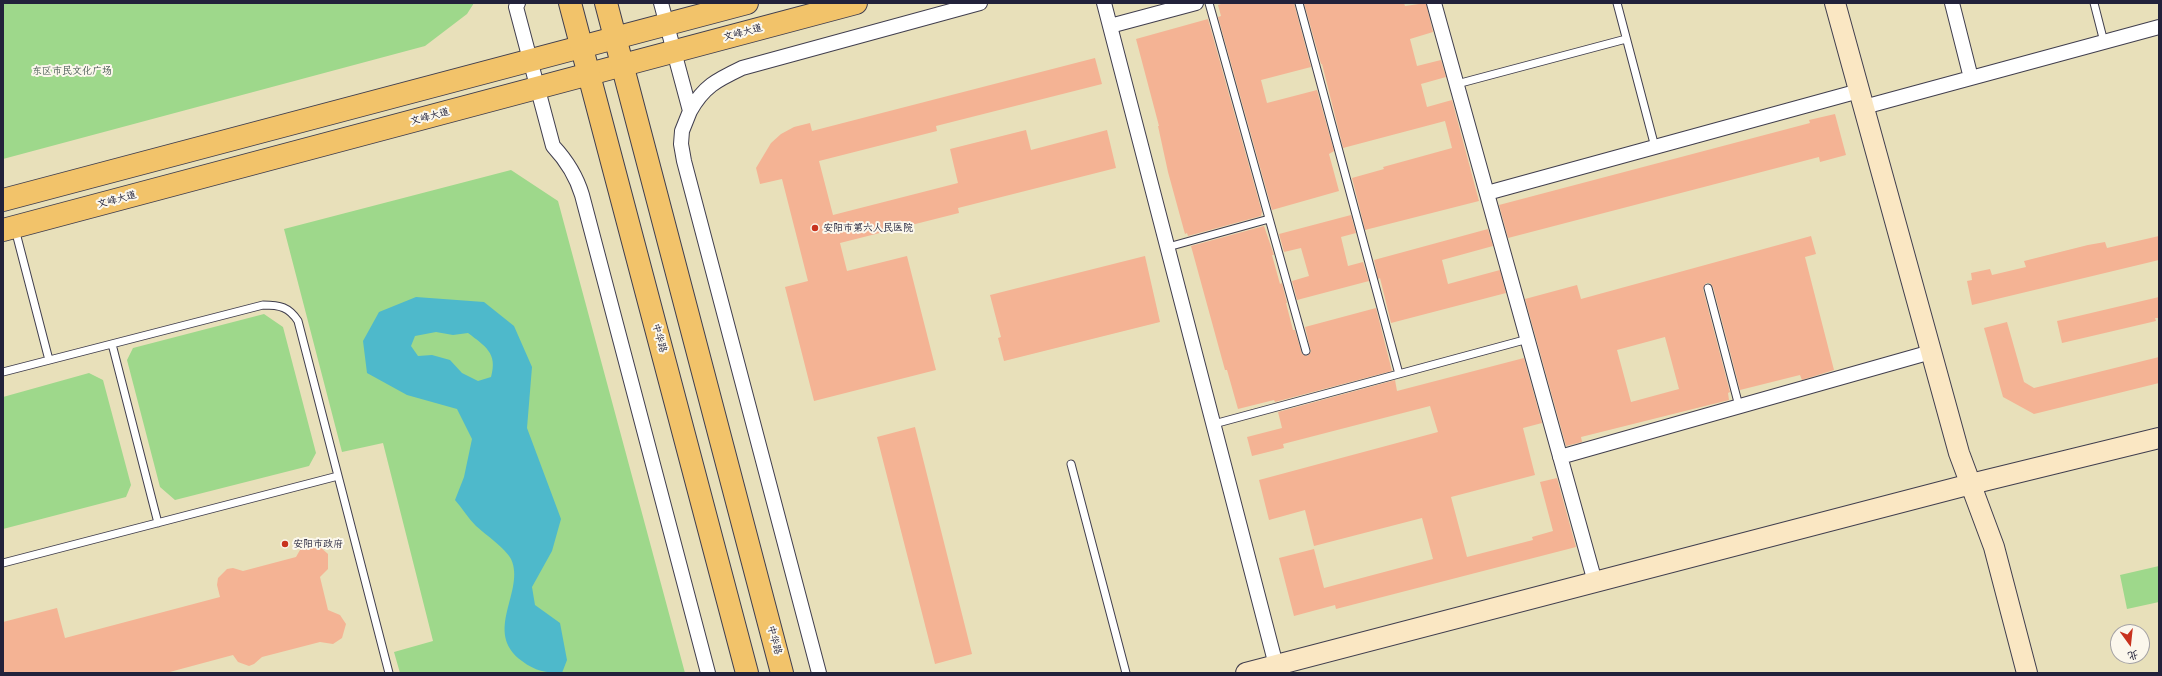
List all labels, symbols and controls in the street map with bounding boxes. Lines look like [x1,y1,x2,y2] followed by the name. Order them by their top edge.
[722,22,764,44] street label: 文峰大道
[32,65,112,77] park label: 东区市民文化广场
[409,106,451,128] street label: 文峰大道
[96,189,138,211] street label: 文峰大道
[823,222,913,234] place label: 安阳市第六人民医院
[810,223,820,233] marker: 安阳市第六人民医院
[649,322,669,354] street label: 中华路
[293,538,343,550] place label: 安阳市政府
[280,539,290,549] marker: 安阳市政府
[764,624,784,656] street label: 中华路
[2110,624,2150,664] north arrow
[2126,647,2140,663] text: 北

